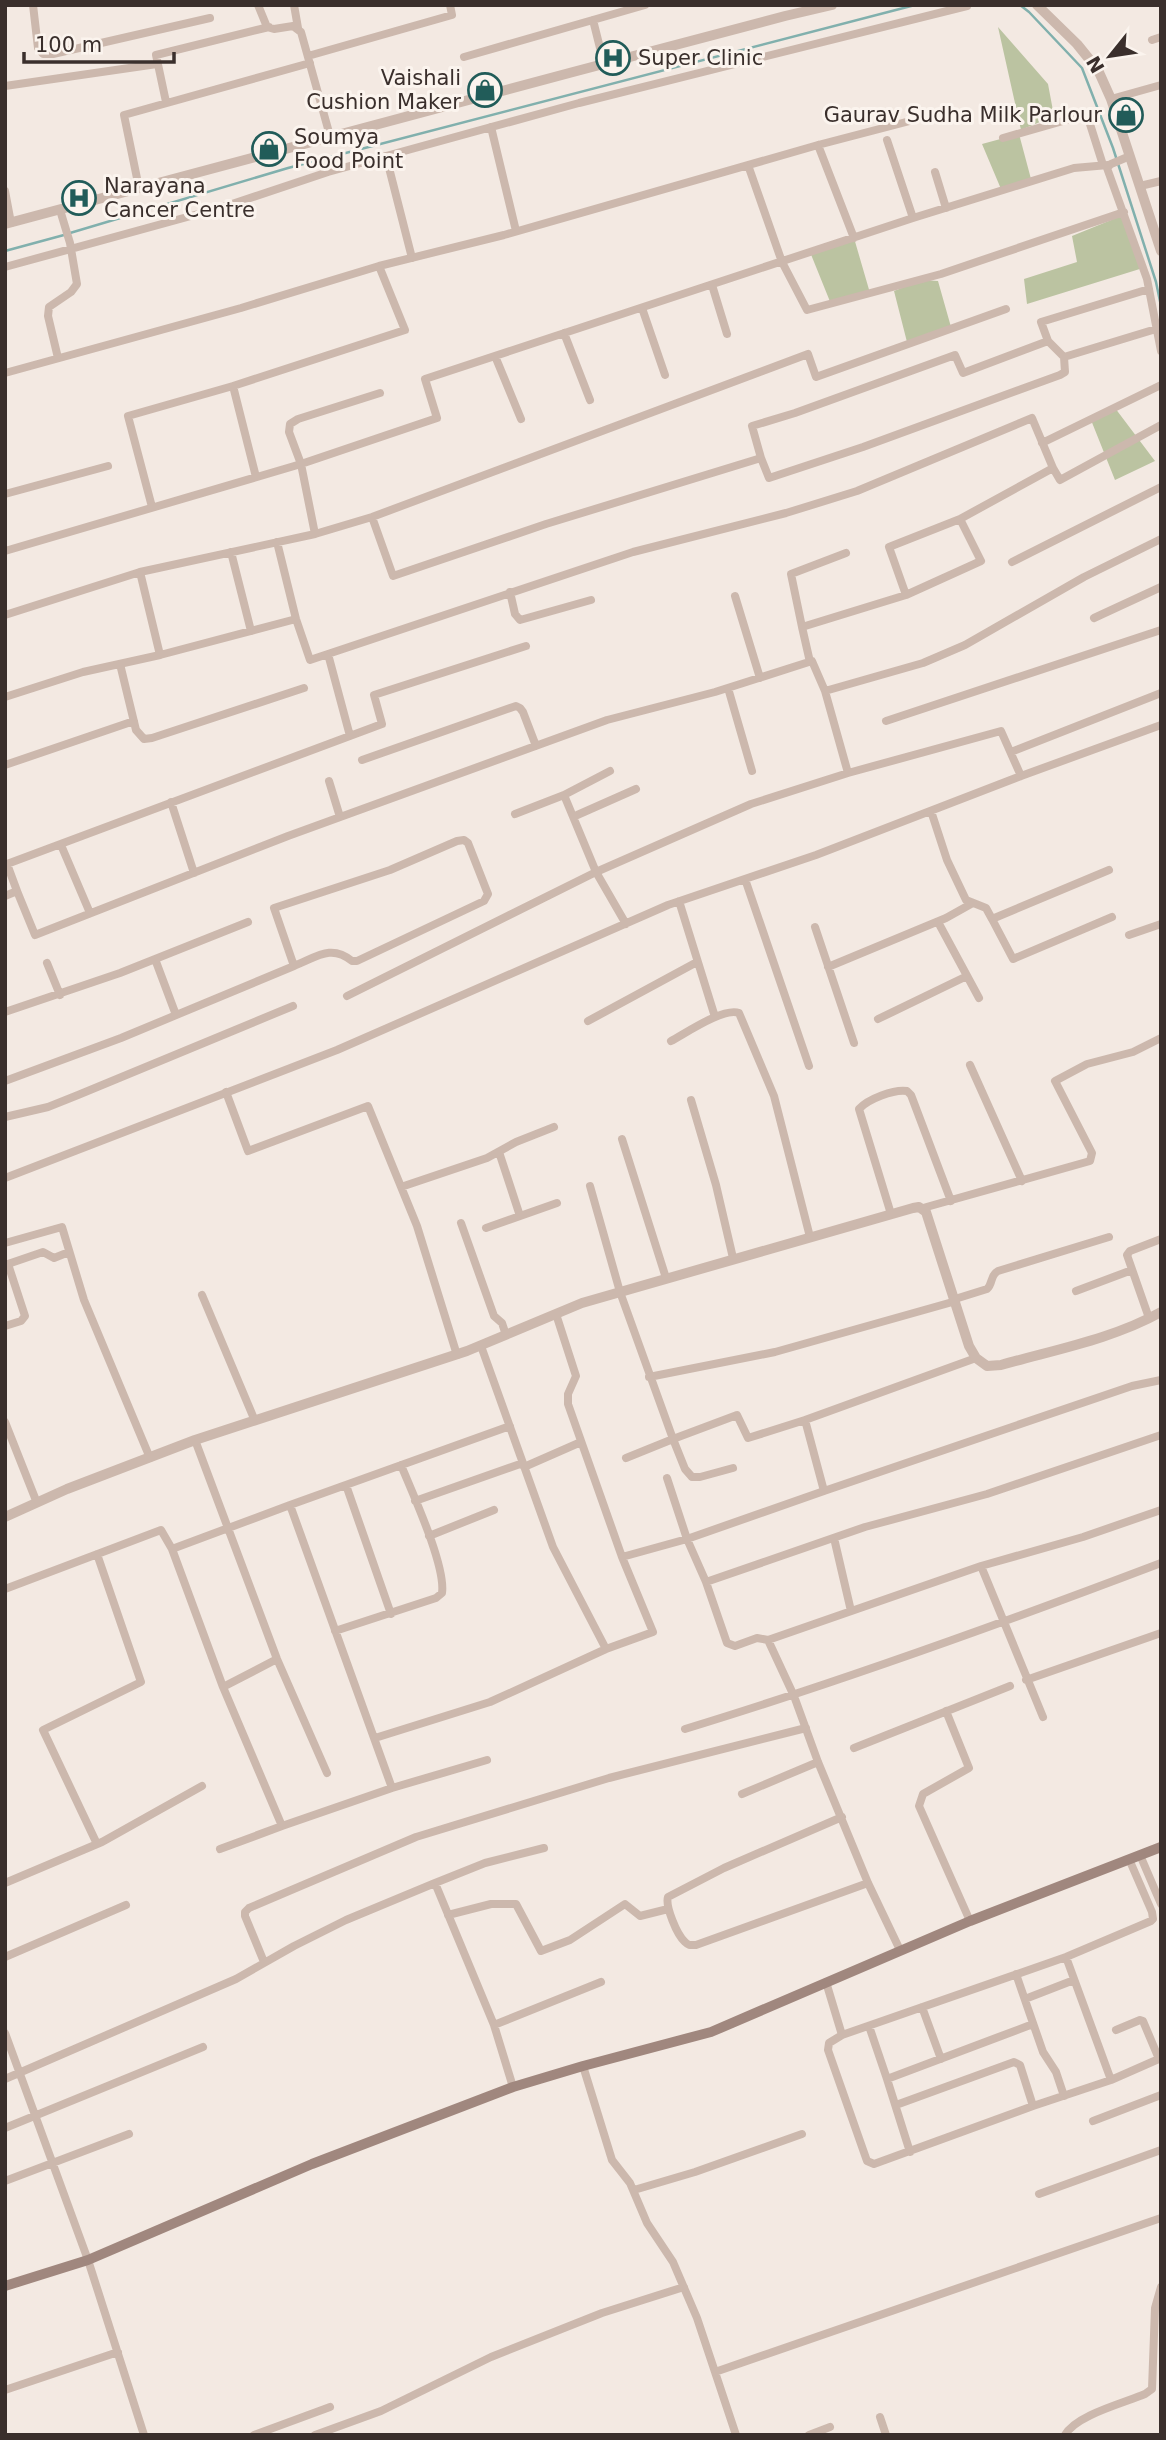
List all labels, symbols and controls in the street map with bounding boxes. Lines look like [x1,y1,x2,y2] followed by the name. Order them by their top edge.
[24,21,175,65] scale bar
[1075,21,1145,91] north arrow
[35,33,102,57] text: 100 m
[594,39,632,77] hospital icon: Super Clinic
[638,46,763,70] place label: Super Clinic
[1082,52,1109,77] text: N
[306,66,461,114] place label: Vaishali Cushion Maker
[466,71,504,109] shop icon: Vaishali Cushion Maker
[1107,96,1145,134] shop icon: Gaurav Sudha Milk Parlour
[824,103,1102,127] place label: Gaurav Sudha Milk Parlour
[294,125,403,173] place label: Soumya Food Point
[250,130,288,168] shop icon: Soumya Food Point
[104,174,255,222] place label: Narayana Cancer Centre
[60,179,98,217] hospital icon: Narayana Cancer Centre

